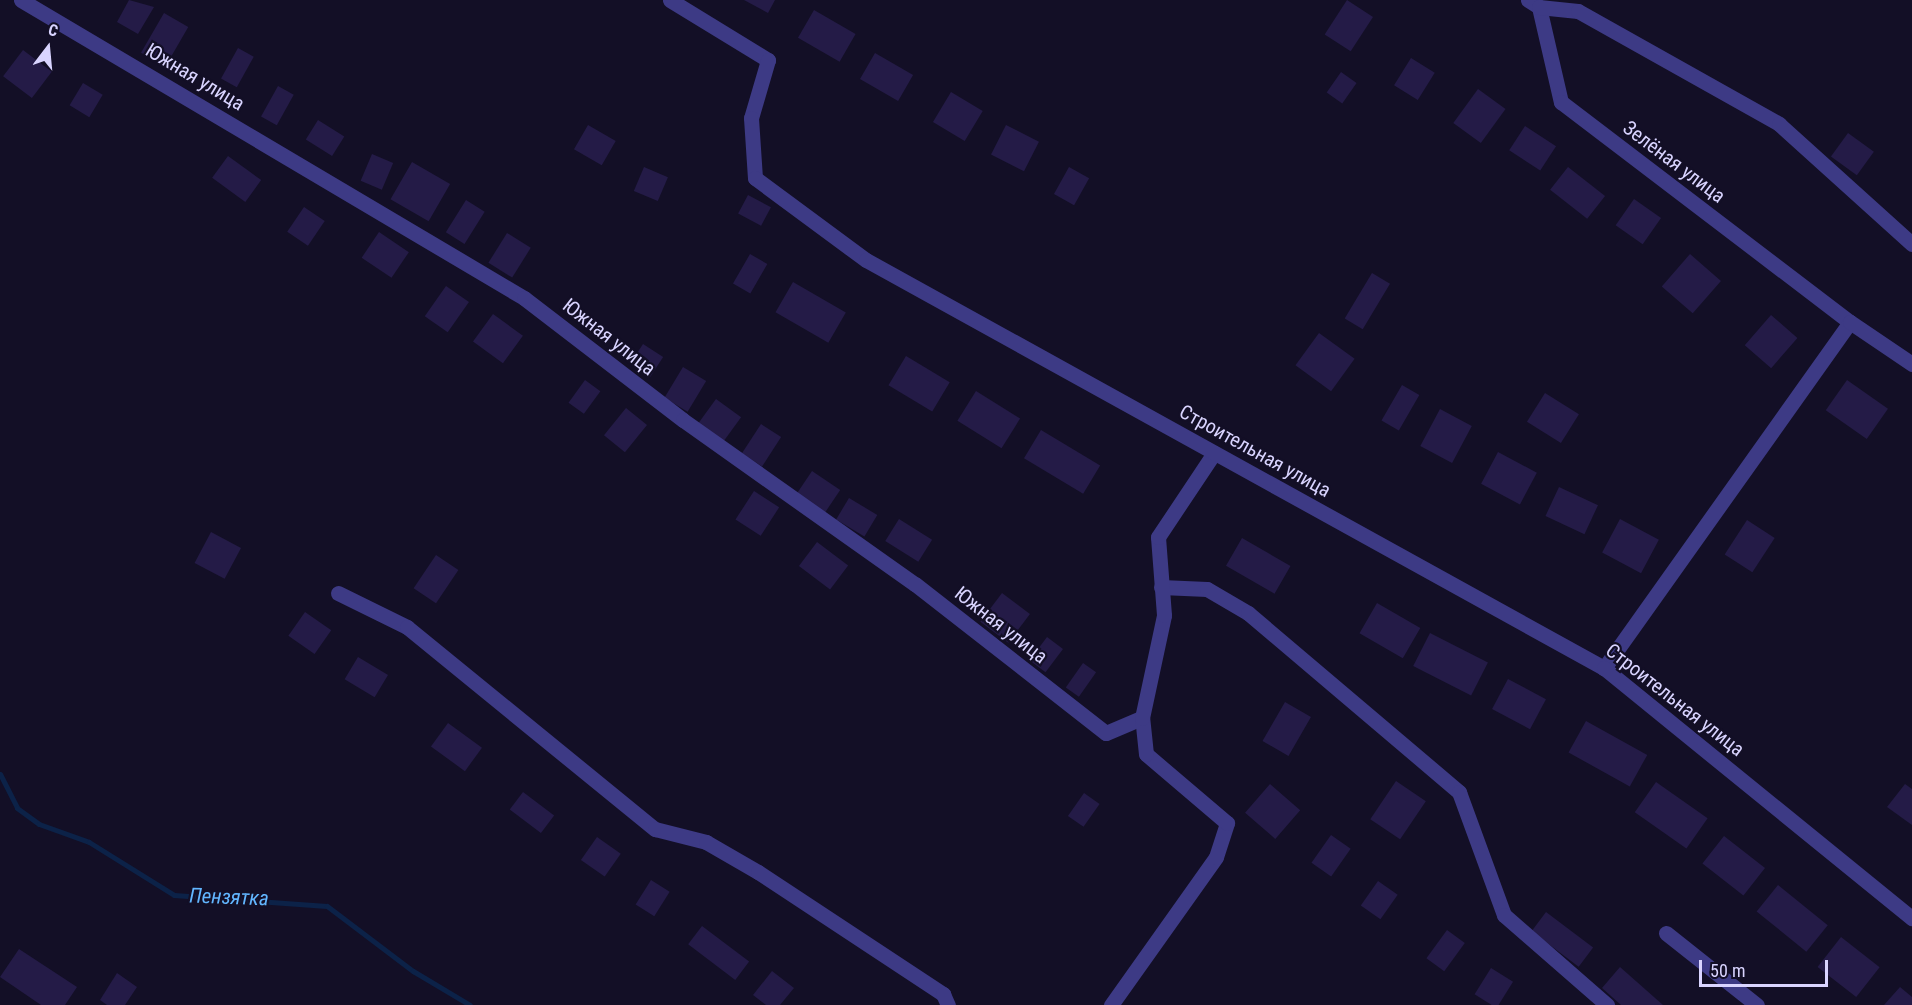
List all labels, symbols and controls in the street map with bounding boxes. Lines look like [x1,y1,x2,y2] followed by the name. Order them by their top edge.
[18,18,78,78] north arrow
[46,20,60,41] text: С
[141,38,249,116] street label: Южная улица
[1618,116,1730,208] street label: Зелёная улица
[558,293,660,381] street label: Южная улица
[1175,399,1335,503] street label: Строительная улица
[950,581,1052,669] street label: Южная улица
[1601,638,1749,762] street label: Строительная улица
[189,883,269,911] water label: Пензятка
[1702,948,1831,986] scale bar
[1710,960,1745,981] text: 50 m

